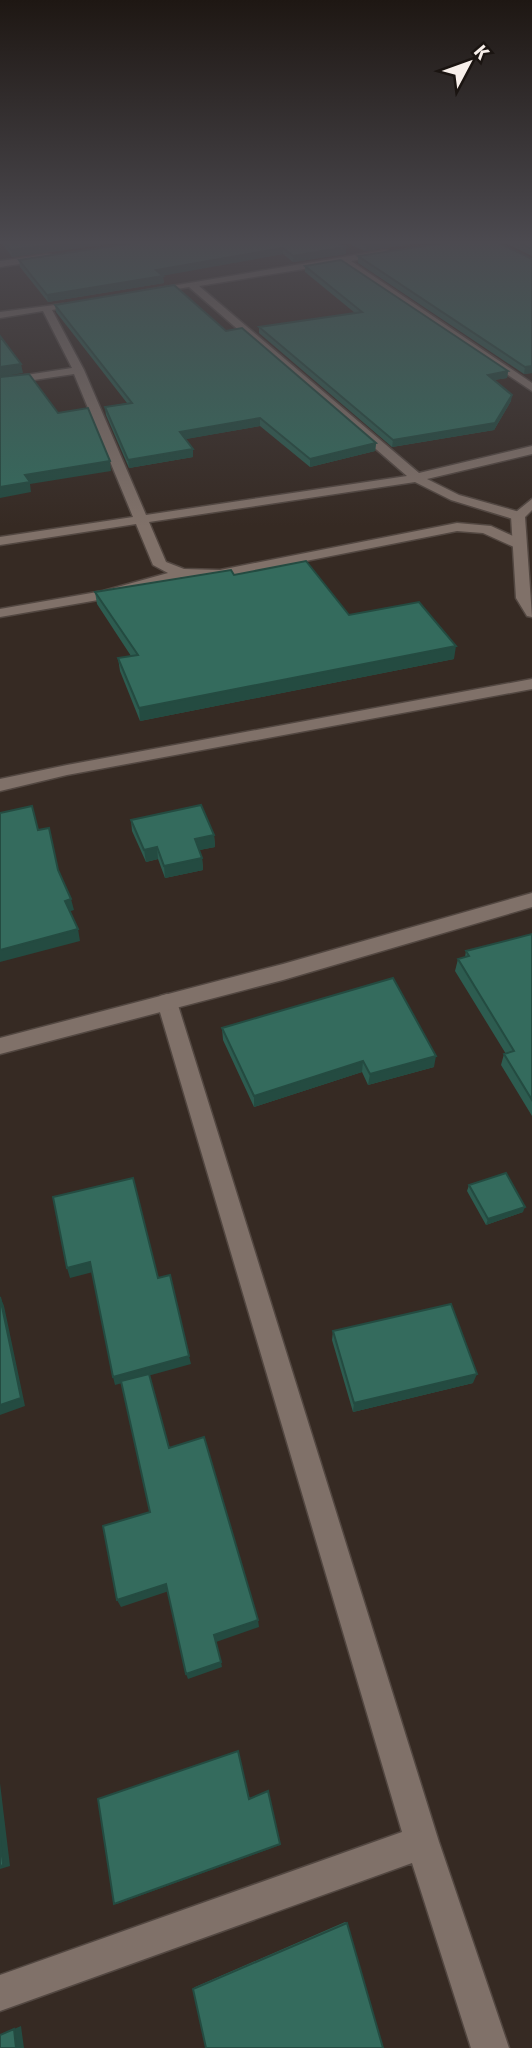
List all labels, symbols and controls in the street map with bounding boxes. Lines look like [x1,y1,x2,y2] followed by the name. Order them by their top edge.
[434,28,504,98] north arrow
[469,40,494,65] text: K

